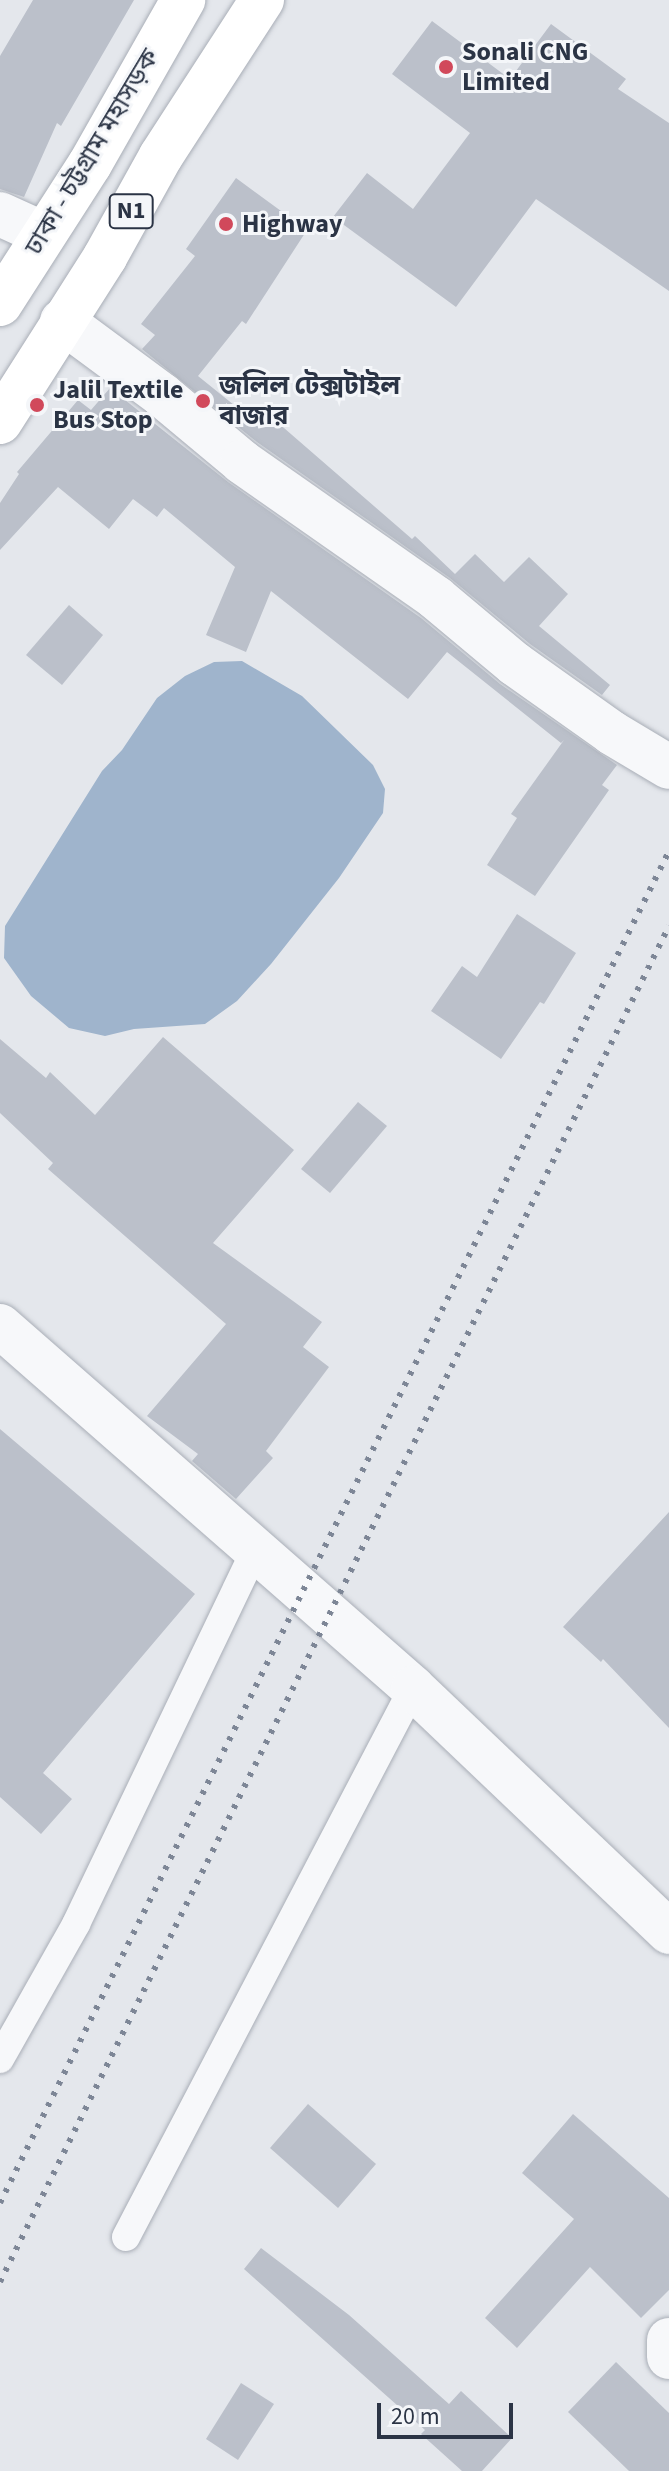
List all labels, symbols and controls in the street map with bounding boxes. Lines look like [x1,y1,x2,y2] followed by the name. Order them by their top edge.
[462,36,588,98] place label: Sonali CNG Limited
[18,43,166,261] street label: ঢাকা - চট্টগ্রাম মহাসড়ক
[437,58,455,76] marker: Sonali CNG Limited
[107,191,155,231] road number: N1
[242,208,343,240] place label: Highway
[217,215,235,233] marker: Highway
[219,370,400,432] place label: জলিল টেক্সটাইল বাজার
[53,374,183,436] place label: Jalil Textile Bus Stop
[194,392,212,410] marker: জলিল টেক্সটাইল বাজার
[28,396,46,414] marker: Jalil Textile Bus Stop
[381,2387,517,2437] scale bar
[391,2399,440,2434] text: 20 m

